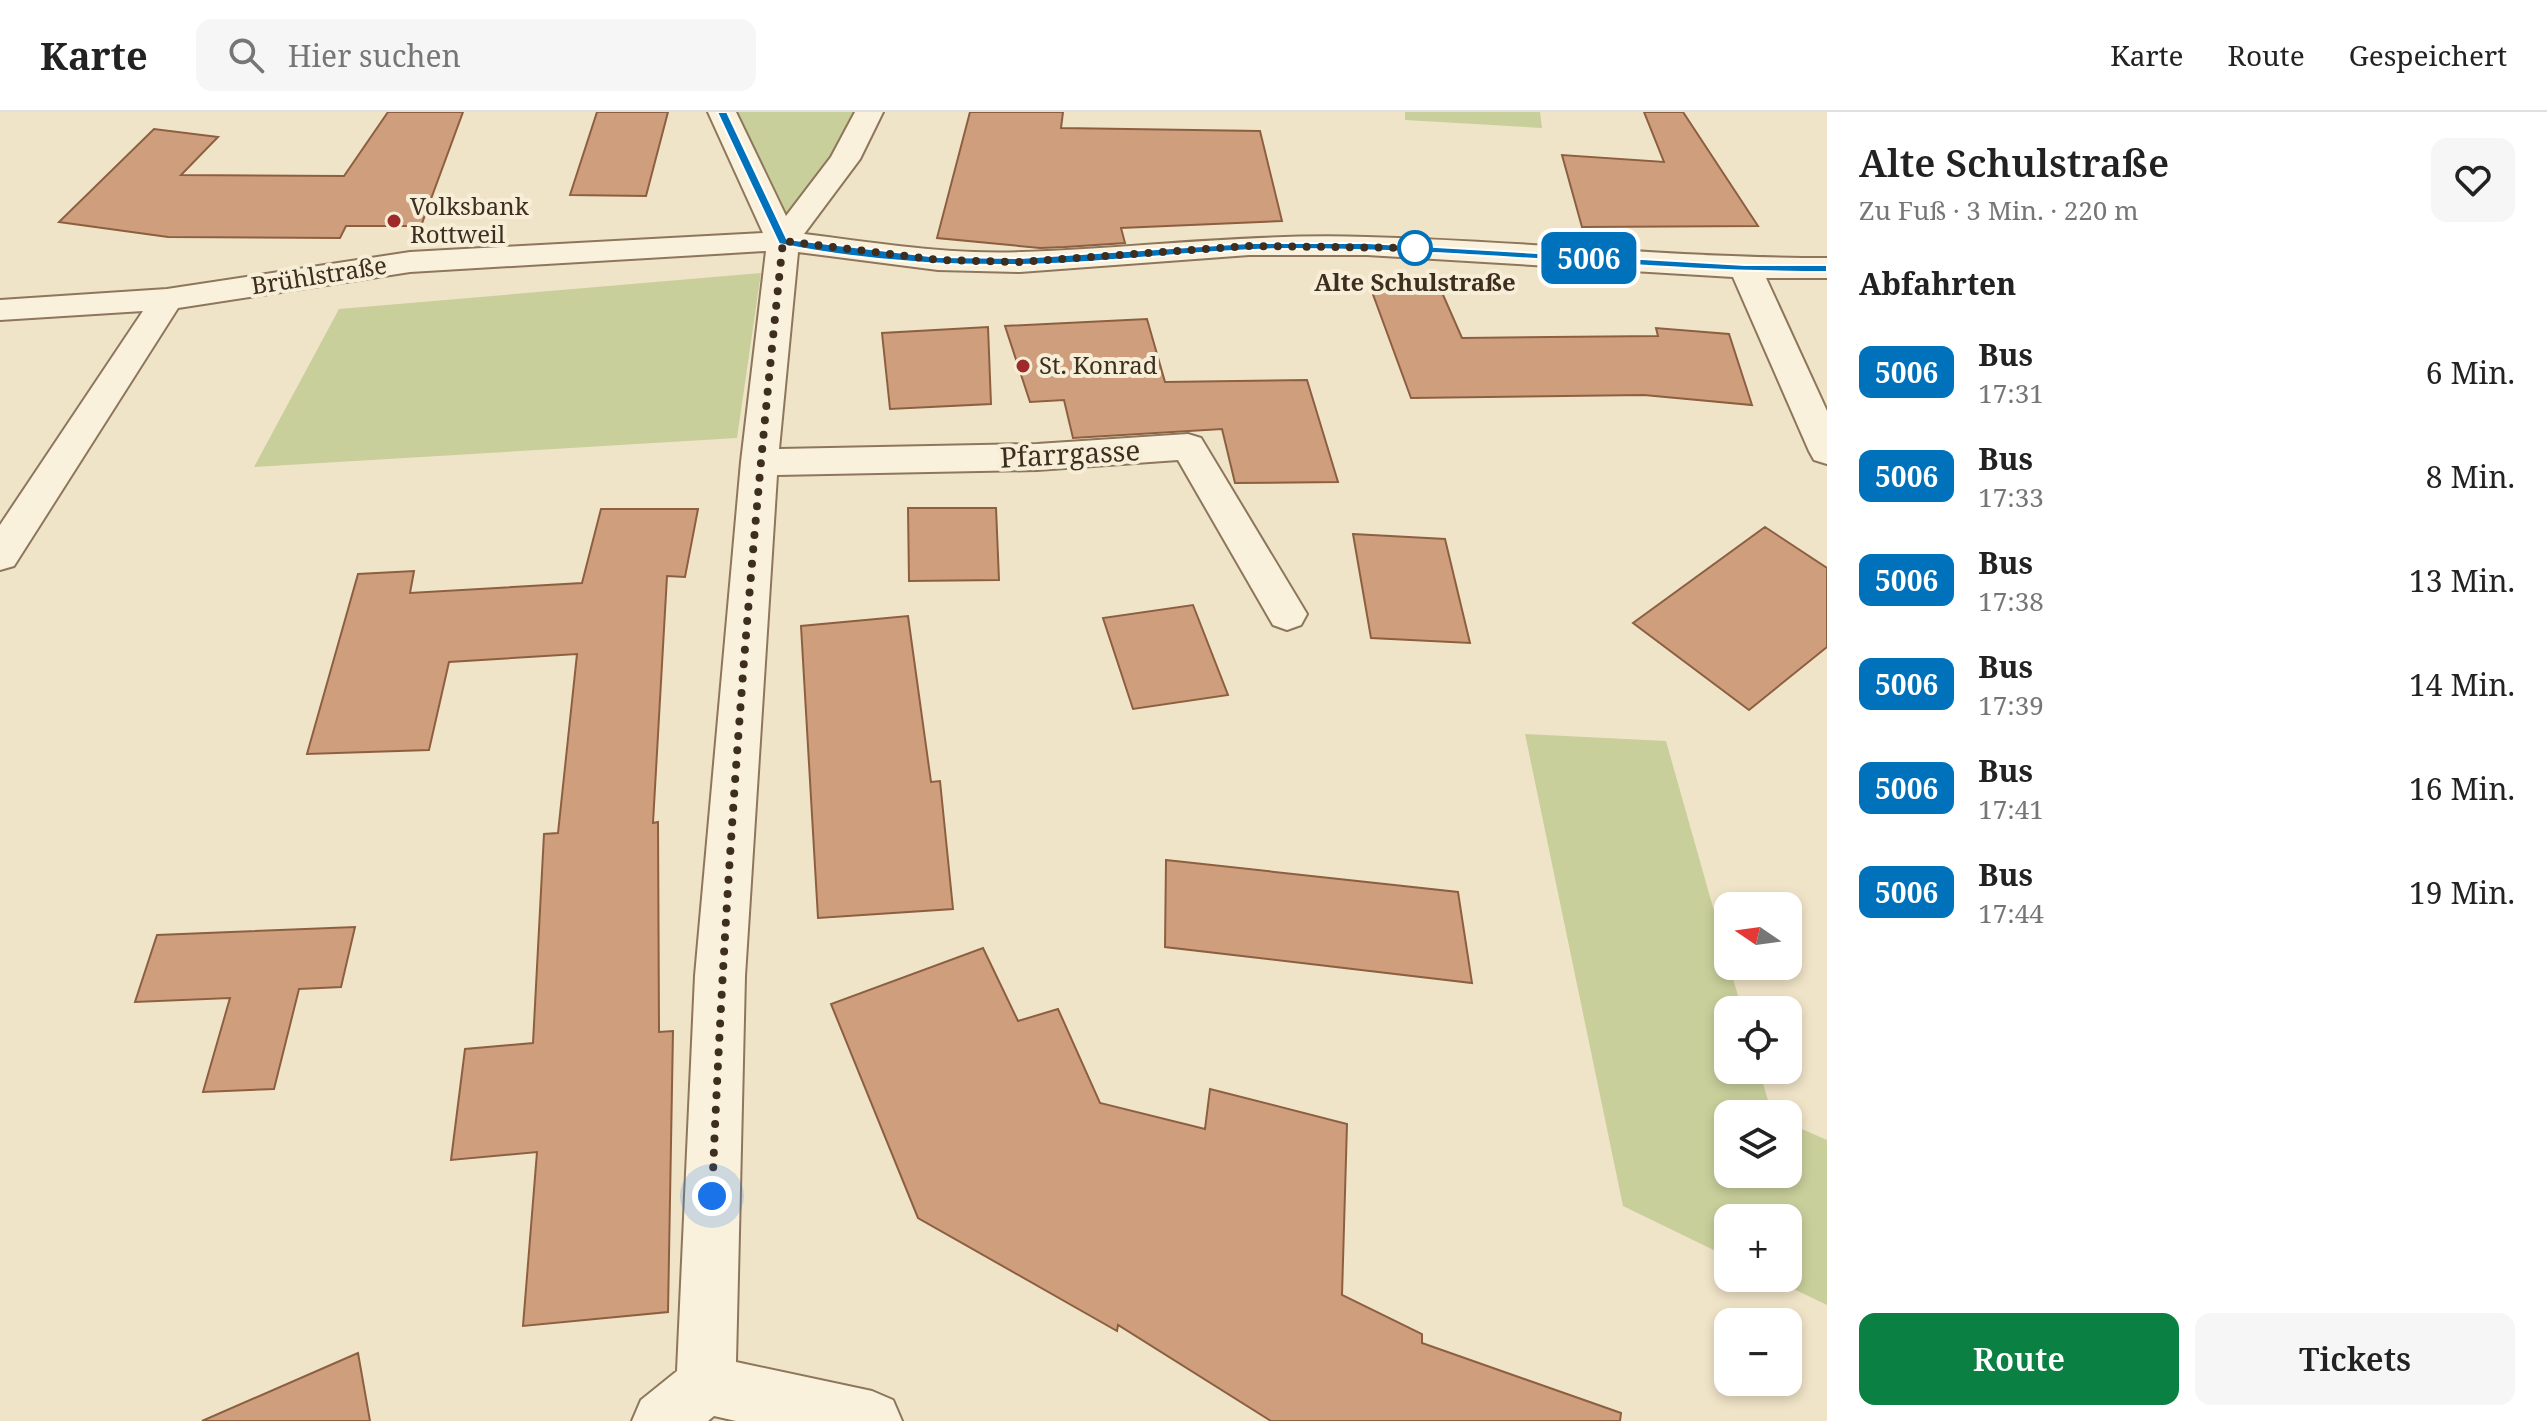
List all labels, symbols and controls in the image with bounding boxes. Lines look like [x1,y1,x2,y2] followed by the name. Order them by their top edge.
[196,19,756,91] search box
[40,29,148,81] text: Karte
[224,33,268,77] icon: search
[288,35,461,76] text: Hier suchen
[2110,36,2184,74] text: Karte
[2228,36,2305,74] text: Route
[2349,36,2507,74] text: Gespeichert
[1859,136,2169,188] text: Alte Schulstraße
[2431,138,2515,222] button: heart
[410,189,530,250] place label: Volksbank Rottweil
[1859,192,2139,228] text: Zu Fuß · 3 Min. · 220 m
[385,212,403,230] marker: Volksbank Rottweil
[1398,231,1432,265] marker: Alte Schulstraße
[1533,232,1645,284] line badge: 5006
[1557,239,1621,277] text: 5006
[249,248,389,302] street label: Brühlstraße
[1859,263,2016,304] text: Abfahrten
[1314,265,1516,298] place label: Alte Schulstraße
[1978,334,2033,375] text: Bus
[1039,348,1158,381] place label: St. Konrad
[2426,352,2515,393] text: 6 Min.
[1875,353,1938,391] text: 5006
[1014,357,1032,375] marker: St. Konrad
[1978,375,2044,411] text: 17:31
[999,430,1141,476] street label: Pfarrgasse
[1978,438,2033,479] text: Bus
[2426,456,2515,497] text: 8 Min.
[1875,457,1938,495] text: 5006
[1978,479,2044,515] text: 17:33
[1978,542,2033,583] text: Bus
[2409,560,2515,601] text: 13 Min.
[1875,561,1938,599] text: 5006
[1978,583,2044,619] text: 17:38
[1978,646,2033,687] text: Bus
[2409,664,2515,705] text: 14 Min.
[1875,665,1938,703] text: 5006
[1978,687,2044,723] text: 17:39
[1978,750,2033,791] text: Bus
[2409,768,2515,809] text: 16 Min.
[1875,769,1938,807] text: 5006
[1978,791,2044,827] text: 17:41
[1978,854,2033,895] text: Bus
[2409,872,2515,913] text: 19 Min.
[1875,873,1938,911] text: 5006
[1714,892,1802,980] north arrow
[1714,892,1802,1396] map controls
[1978,895,2044,931] text: 17:44
[1714,996,1802,1084] button: locate
[1714,1100,1802,1188] button: layers
[692,1176,732,1216] your location
[1714,1204,1802,1292] button: +
[1714,1308,1802,1396] button: −
[1859,1313,2179,1405] button: Route
[2195,1313,2515,1405] button: Tickets

